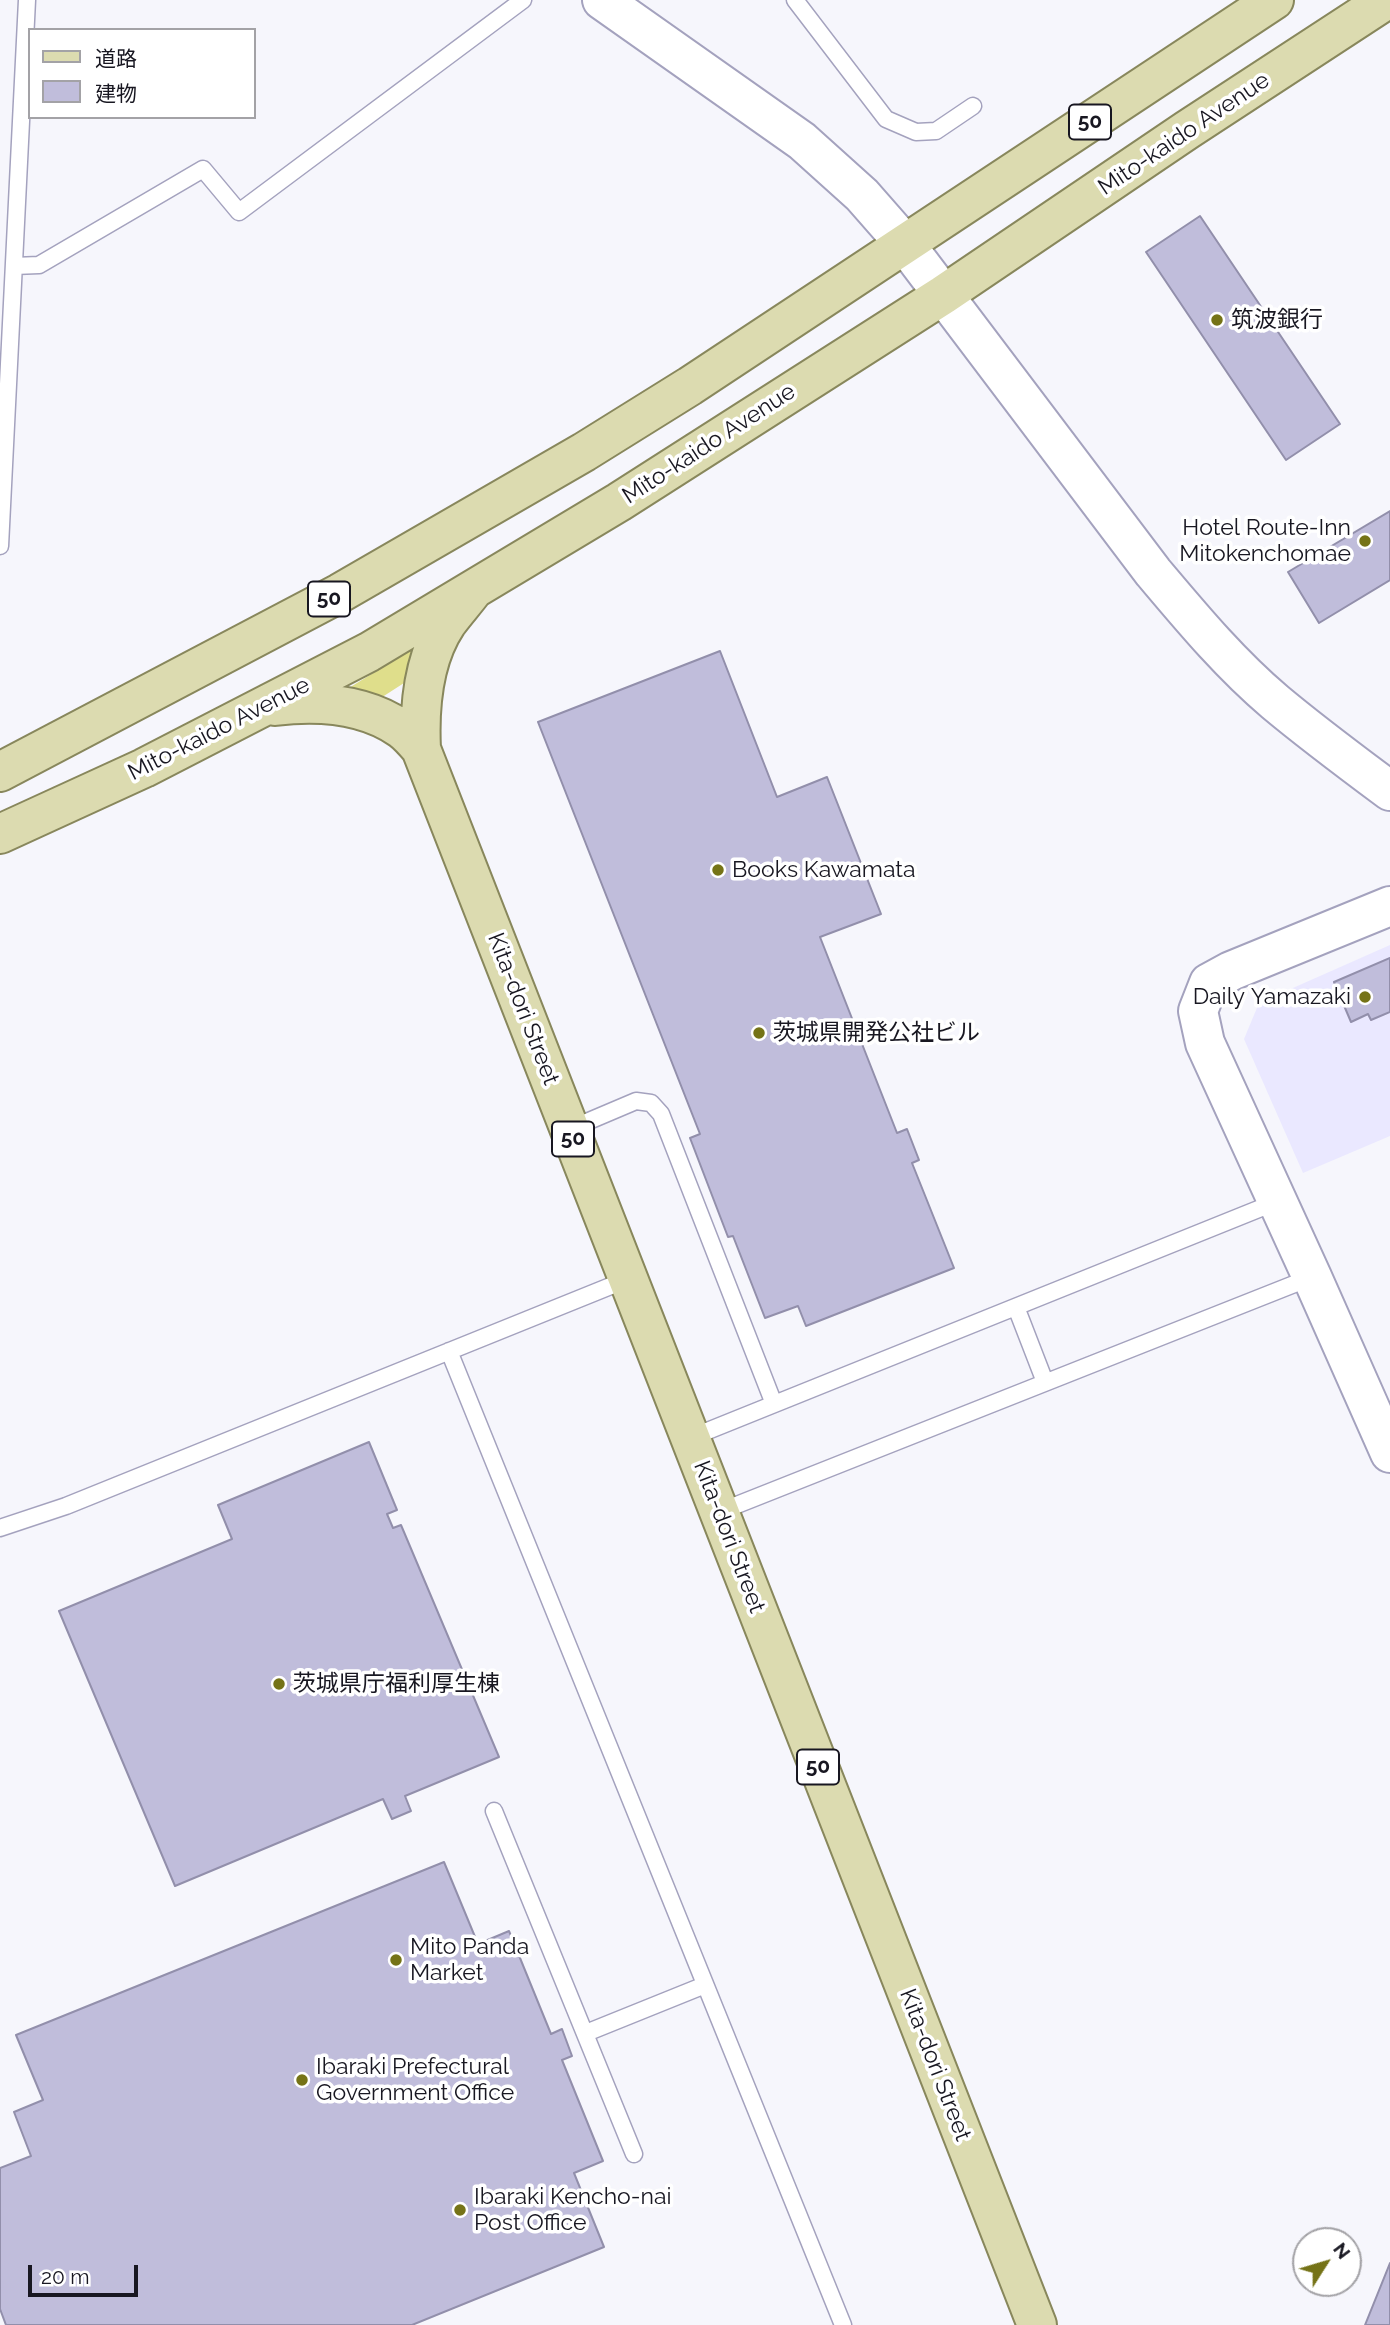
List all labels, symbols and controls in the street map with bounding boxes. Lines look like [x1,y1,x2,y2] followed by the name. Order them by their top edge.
[28,28,256,119] legend
[95,46,137,71] text: 道路
[1093,67,1275,201] street label: Mito-kaido Avenue
[95,81,137,106] text: 建物
[1069,104,1111,140] road number: 50
[1231,306,1323,334] place label: 筑波銀行
[1209,312,1225,328] marker: 筑波銀行
[617,378,801,510] street label: Mito-kaido Avenue
[1179,514,1351,568] place label: Hotel Route-Inn Mitokenchomae
[1357,533,1373,549] marker: Hotel Route-Inn Mitokenchomae
[308,582,350,616] road number: 50
[123,671,315,787] street label: Mito-kaido Avenue
[732,856,916,884] place label: Books Kawamata
[710,862,726,878] marker: Books Kawamata
[481,929,565,1089] street label: Kita-dori Street
[1193,983,1351,1011] place label: Daily Yamazaki
[1357,989,1373,1005] marker: Daily Yamazaki
[773,1019,980,1047] place label: 茨城県開発公社ビル
[751,1025,767,1041] marker: 茨城県開発公社ビル
[552,1122,594,1156] road number: 50
[687,1457,771,1617] street label: Kita-dori Street
[293,1670,500,1698] place label: 茨城県庁福利厚生棟
[271,1676,287,1692] marker: 茨城県庁福利厚生棟
[797,1750,839,1784] road number: 50
[410,1933,529,1987] place label: Mito Panda Market
[388,1952,404,1968] marker: Mito Panda Market
[893,1985,977,2145] street label: Kita-dori Street
[316,2053,514,2107] place label: Ibaraki Prefectural Government Office
[294,2072,310,2088] marker: Ibaraki Prefectural Government Office
[474,2183,671,2237] place label: Ibaraki Kencho-nai Post Office
[452,2202,468,2218] marker: Ibaraki Kencho-nai Post Office
[1292,2227,1362,2297] north arrow
[1329,2238,1355,2263] text: N
[32,2252,142,2296] scale bar
[41,2264,89,2289] text: 20 m

